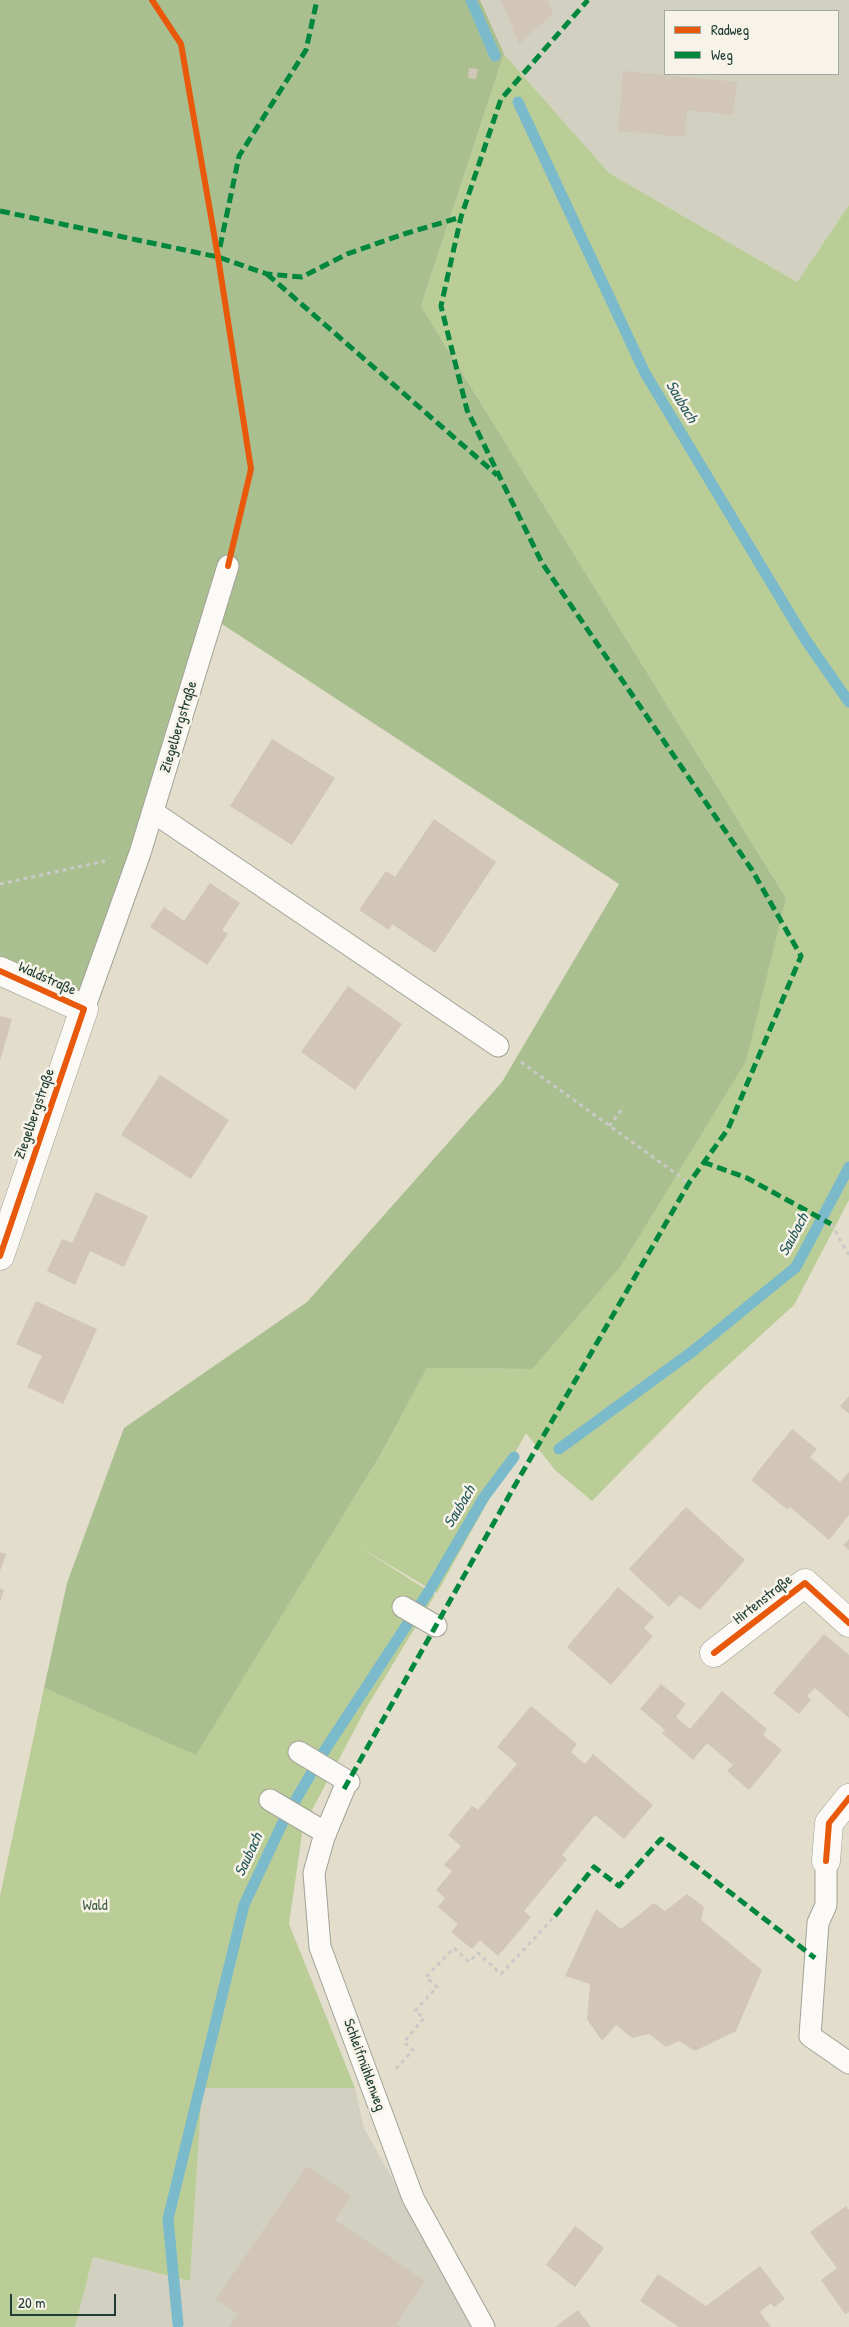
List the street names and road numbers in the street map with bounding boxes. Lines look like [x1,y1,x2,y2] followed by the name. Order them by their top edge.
[157,679,201,775] street label: Ziegelbergstraße
[15,958,79,1000] street label: Waldstraße
[11,1066,59,1162] street label: Ziegelbergstraße
[730,1571,796,1629] street label: Hirtenstraße
[339,2017,389,2113] street label: Schleifmühlenweg

